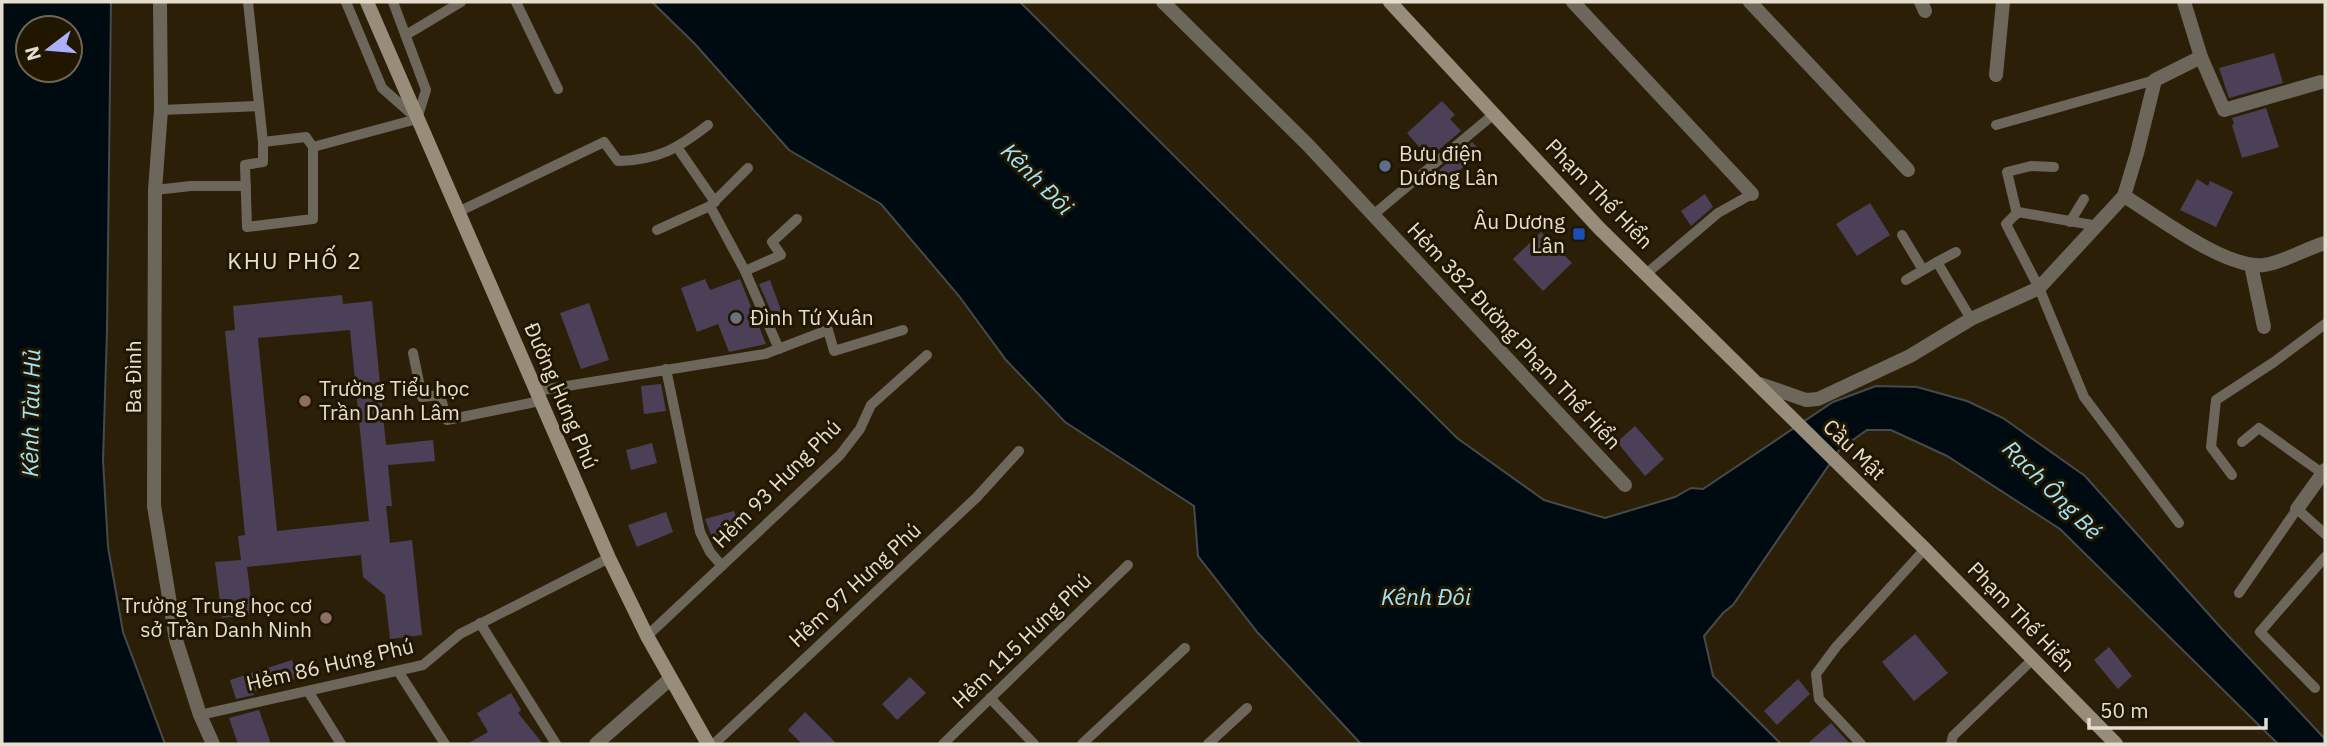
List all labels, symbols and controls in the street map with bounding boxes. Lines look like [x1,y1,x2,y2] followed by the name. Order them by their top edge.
[14,14,84,84] north arrow
[19,44,46,64] text: N
[1540,132,1660,255] street label: Phạm Thế Hiển
[995,136,1081,221] water label: Kênh Đôi
[1399,139,1498,191] place label: Bưu điện Dương Lân
[1377,158,1393,174] marker: Bưu điện Dương Lân
[1474,207,1565,259] place label: Âu Dương Lân
[1402,216,1628,455] street label: Hẻm 382 Đường Phạm Thế Hiển
[1571,226,1587,242] marker: Âu Dương Lân
[227,244,363,275] district label: KHU PHỐ 2
[750,303,874,331] place label: Đình Tứ Xuân
[728,310,744,326] marker: Đình Tứ Xuân
[518,318,606,473] street label: Đường Hưng Phú
[119,340,147,414] street label: Ba Đình
[14,349,46,477] water label: Kênh Tàu Hủ
[319,374,469,426] place label: Trường Tiểu học Trần Danh Lâm
[297,393,313,409] marker: Trường Tiểu học Trần Danh Lâm
[706,413,847,554] street label: Hẻm 93 Hưng Phú
[1817,413,1892,486] street label: Cầu Mật
[1997,433,2109,546] water label: Rạch Ông Bé
[782,516,926,653] street label: Hẻm 97 Hưng Phú
[1962,555,2082,678] street label: Phạm Thế Hiển
[945,566,1097,714] street label: Hẻm 115 Hưng Phú
[1381,581,1472,611] water label: Kênh Đôi
[121,591,312,643] place label: Trường Trung học cơ sở Trần Danh Ninh
[318,610,334,626] marker: Trường Trung học cơ sở Trần Danh Ninh
[243,631,416,697] street label: Hẻm 86 Hưng Phú
[2089,686,2266,730] scale bar
[2100,696,2149,724] text: 50 m

